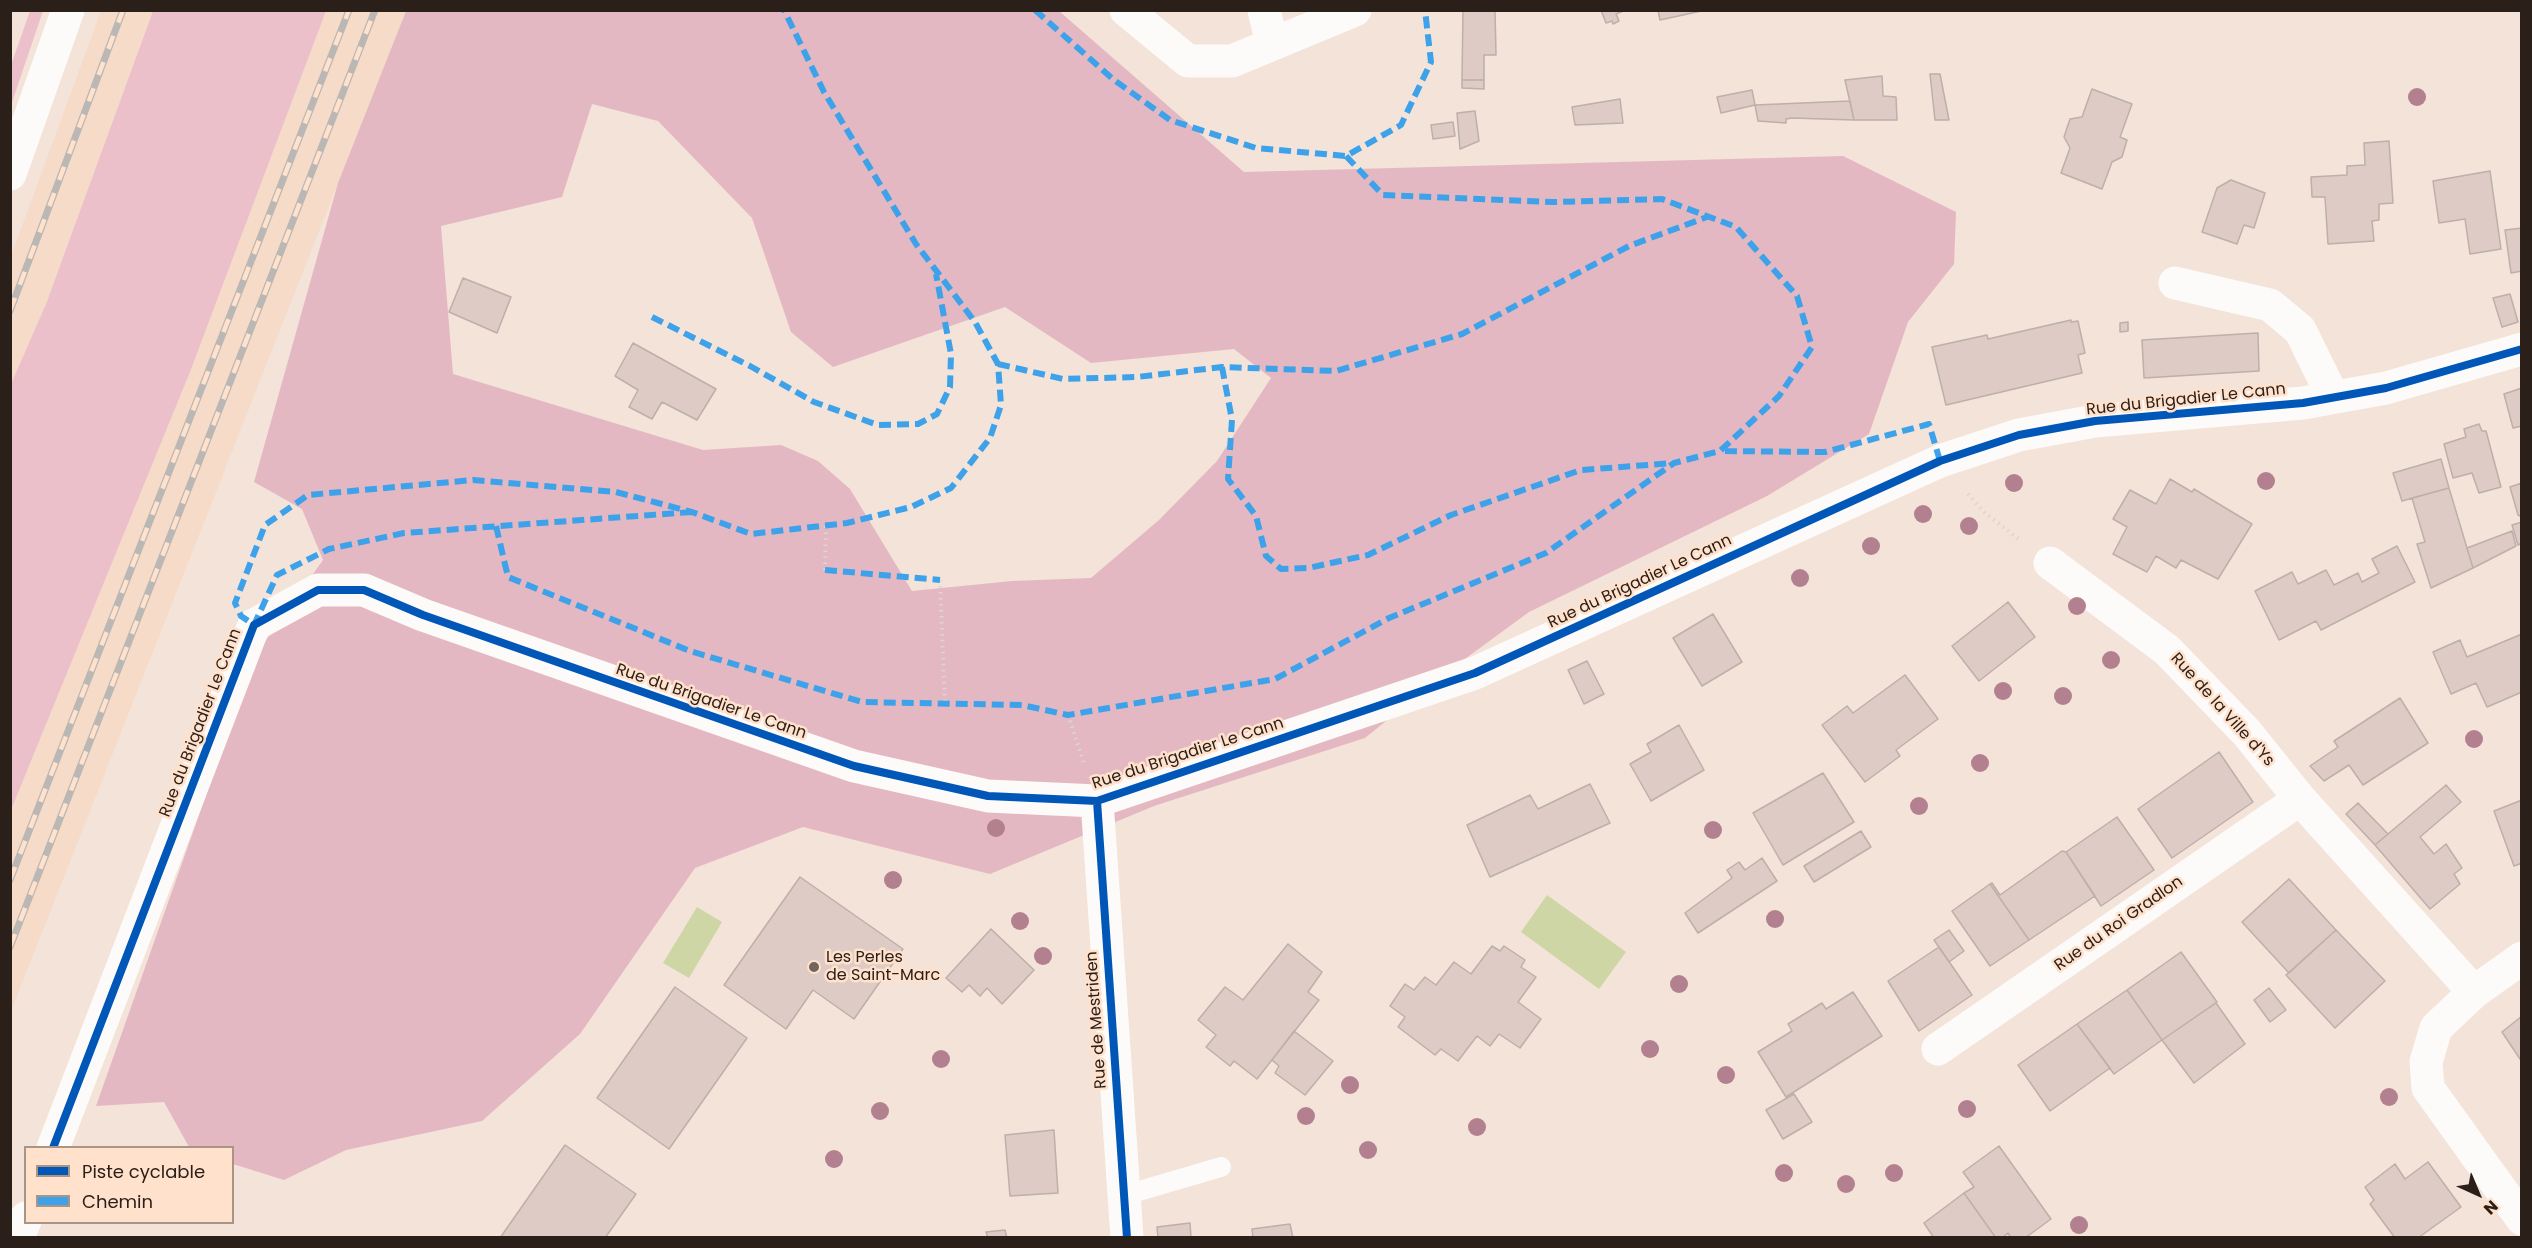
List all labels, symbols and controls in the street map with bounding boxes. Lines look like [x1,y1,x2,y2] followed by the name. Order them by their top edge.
[2085,380,2287,420] street label: Rue du Brigadier Le Cann
[1545,531,1735,633] street label: Rue du Brigadier Le Cann
[156,626,246,820] street label: Rue du Brigadier Le Cann
[2166,649,2278,771] street label: Rue de la Ville d'Ys
[613,660,809,744] street label: Rue du Brigadier Le Cann
[1090,714,1286,794] street label: Rue du Brigadier Le Cann
[2051,873,2187,975] street label: Rue du Roi Gradlon
[826,948,940,986] place label: Les Perles de Saint-Marc
[1083,951,1111,1089] street label: Rue de Mestriden
[807,960,821,974] marker: Les Perles de Saint-Marc
[24,1146,234,1224] legend
[82,1159,205,1184] text: Piste cyclable
[2448,1164,2508,1224] north arrow
[82,1189,153,1214] text: Chemin
[2479,1195,2503,1220] text: N

